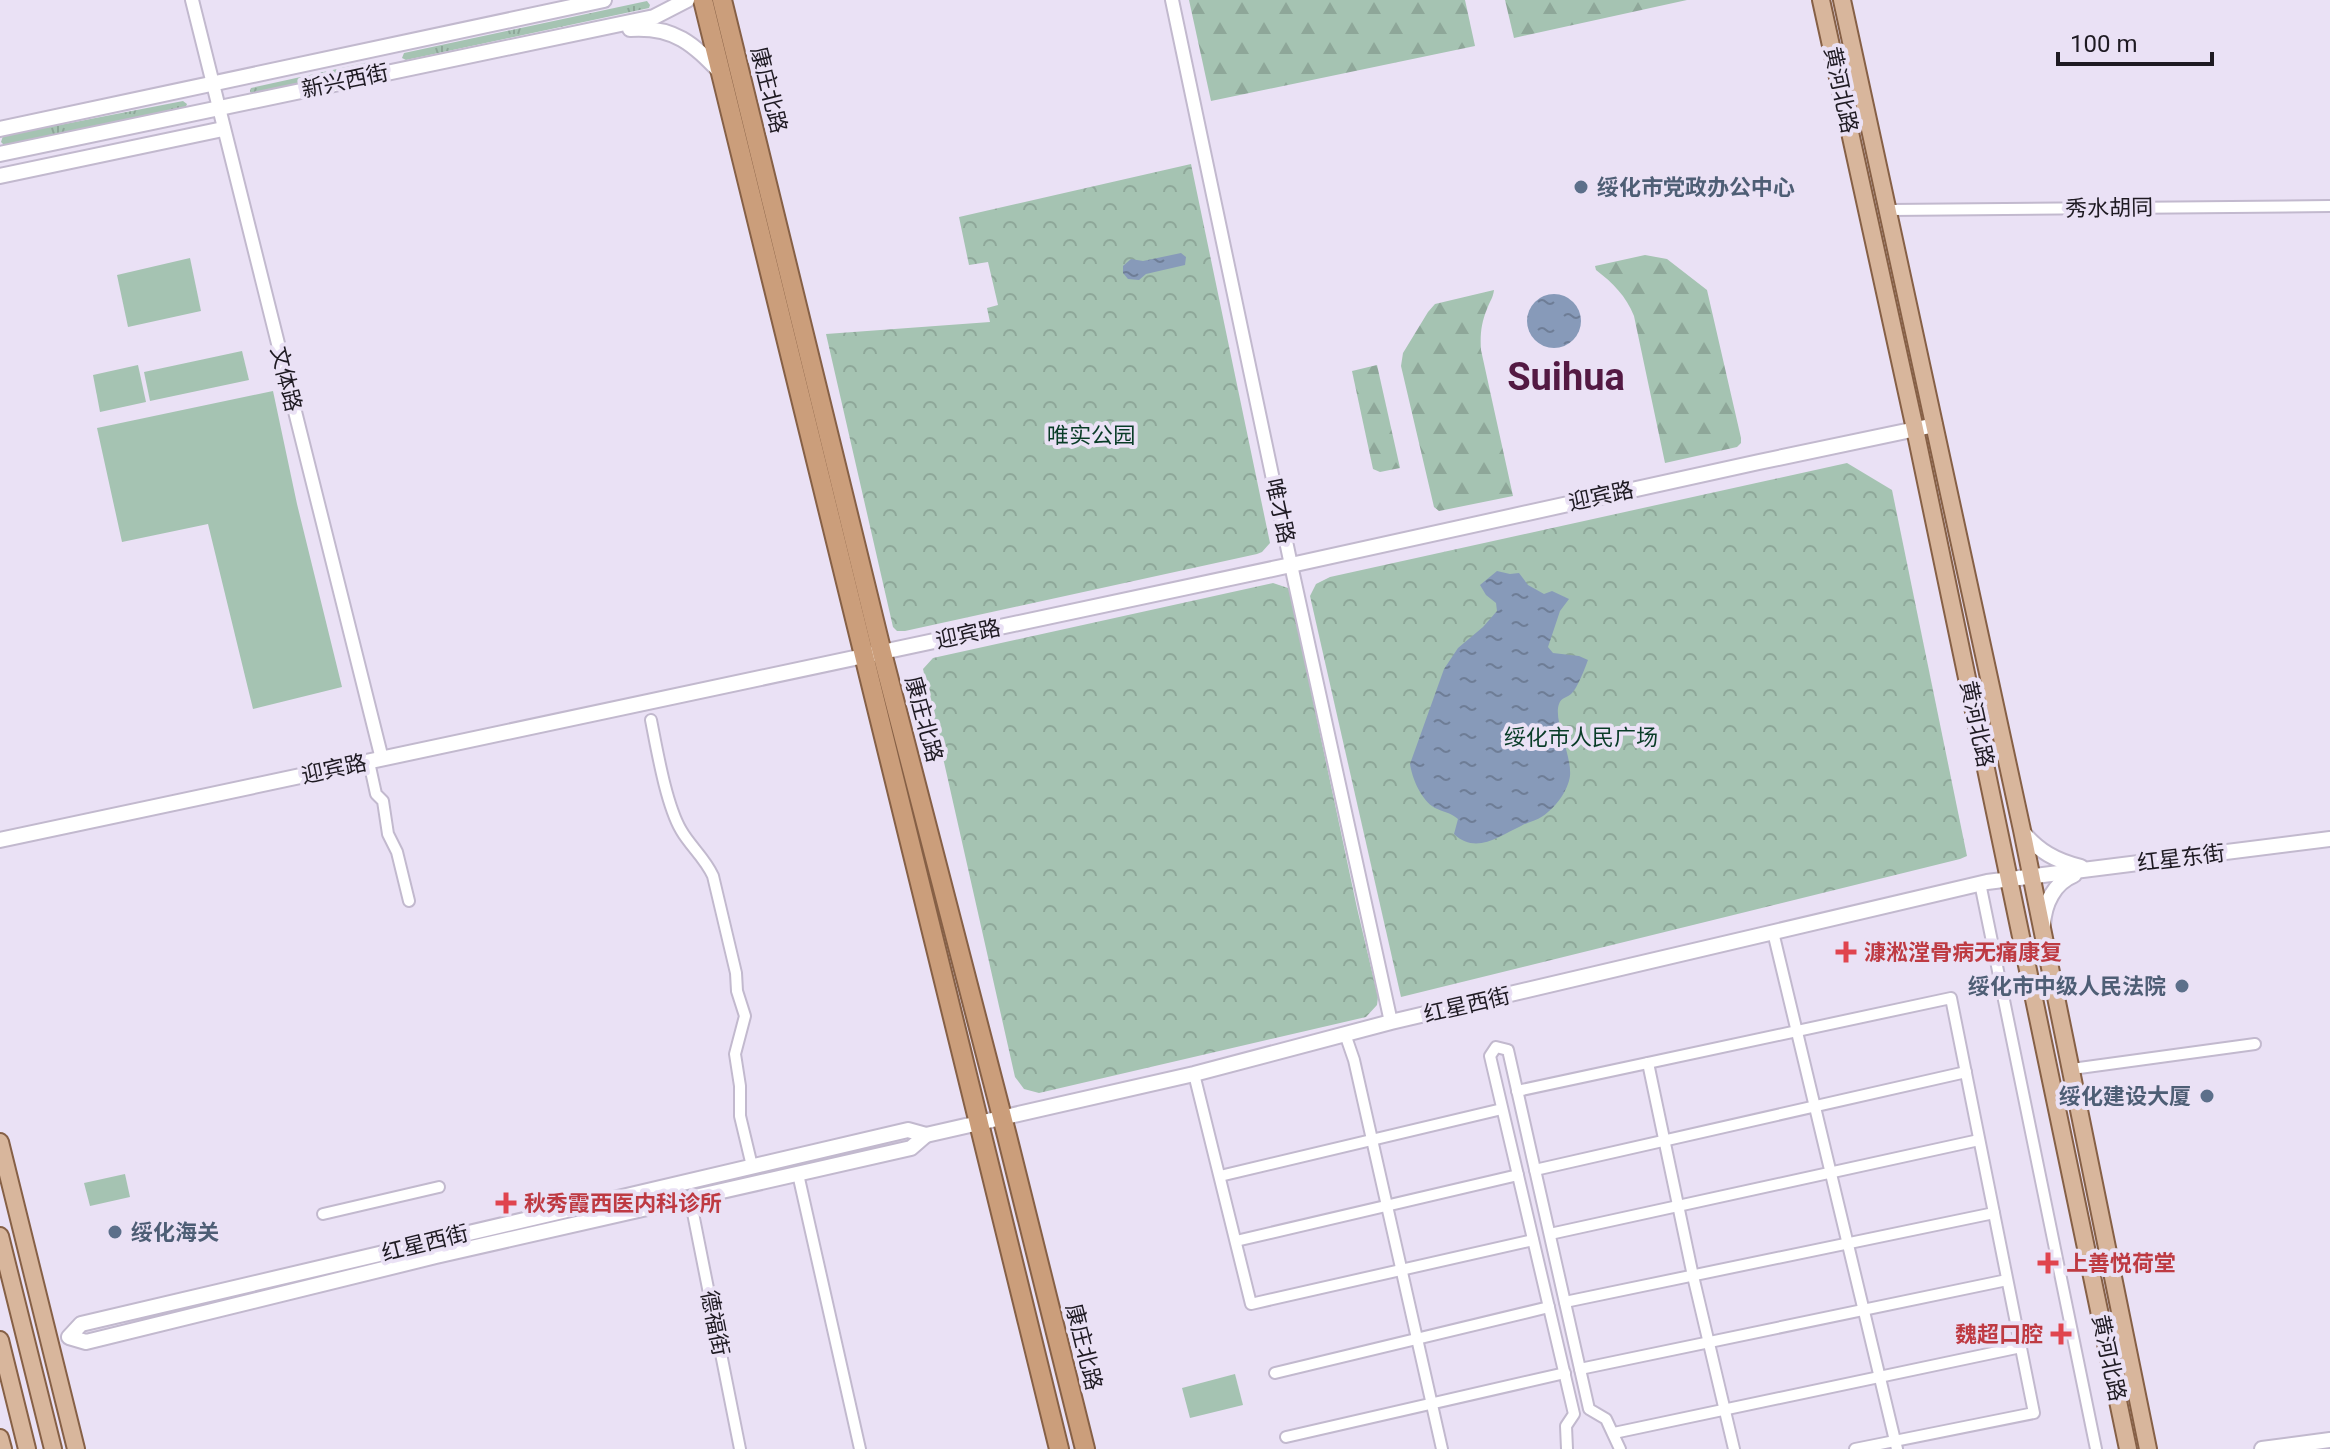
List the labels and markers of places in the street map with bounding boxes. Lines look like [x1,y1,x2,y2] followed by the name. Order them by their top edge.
[1597,175,1795,200] place label: 绥化市党政办公中心
[1572,178,1590,196] marker: 绥化市党政办公中心
[1864,940,2062,965] place label: 漮淞漟骨病无痛康复
[1835,941,1857,963] marker: 漮淞漟骨病无痛康复
[1968,974,2166,999] place label: 绥化市中级人民法院
[2173,977,2191,995] marker: 绥化市中级人民法院
[2059,1084,2191,1109] place label: 绥化建设大厦
[2198,1087,2216,1105] marker: 绥化建设大厦
[524,1191,722,1216] place label: 秋秀霞西医内科诊所
[495,1192,517,1214] marker: 秋秀霞西医内科诊所
[131,1220,219,1245] place label: 绥化海关
[106,1223,124,1241] marker: 绥化海关
[2066,1251,2176,1276] place label: 上善悦荷堂
[2037,1252,2059,1274] marker: 上善悦荷堂
[1955,1322,2043,1347] place label: 魏超口腔
[2050,1323,2072,1345] marker: 魏超口腔

